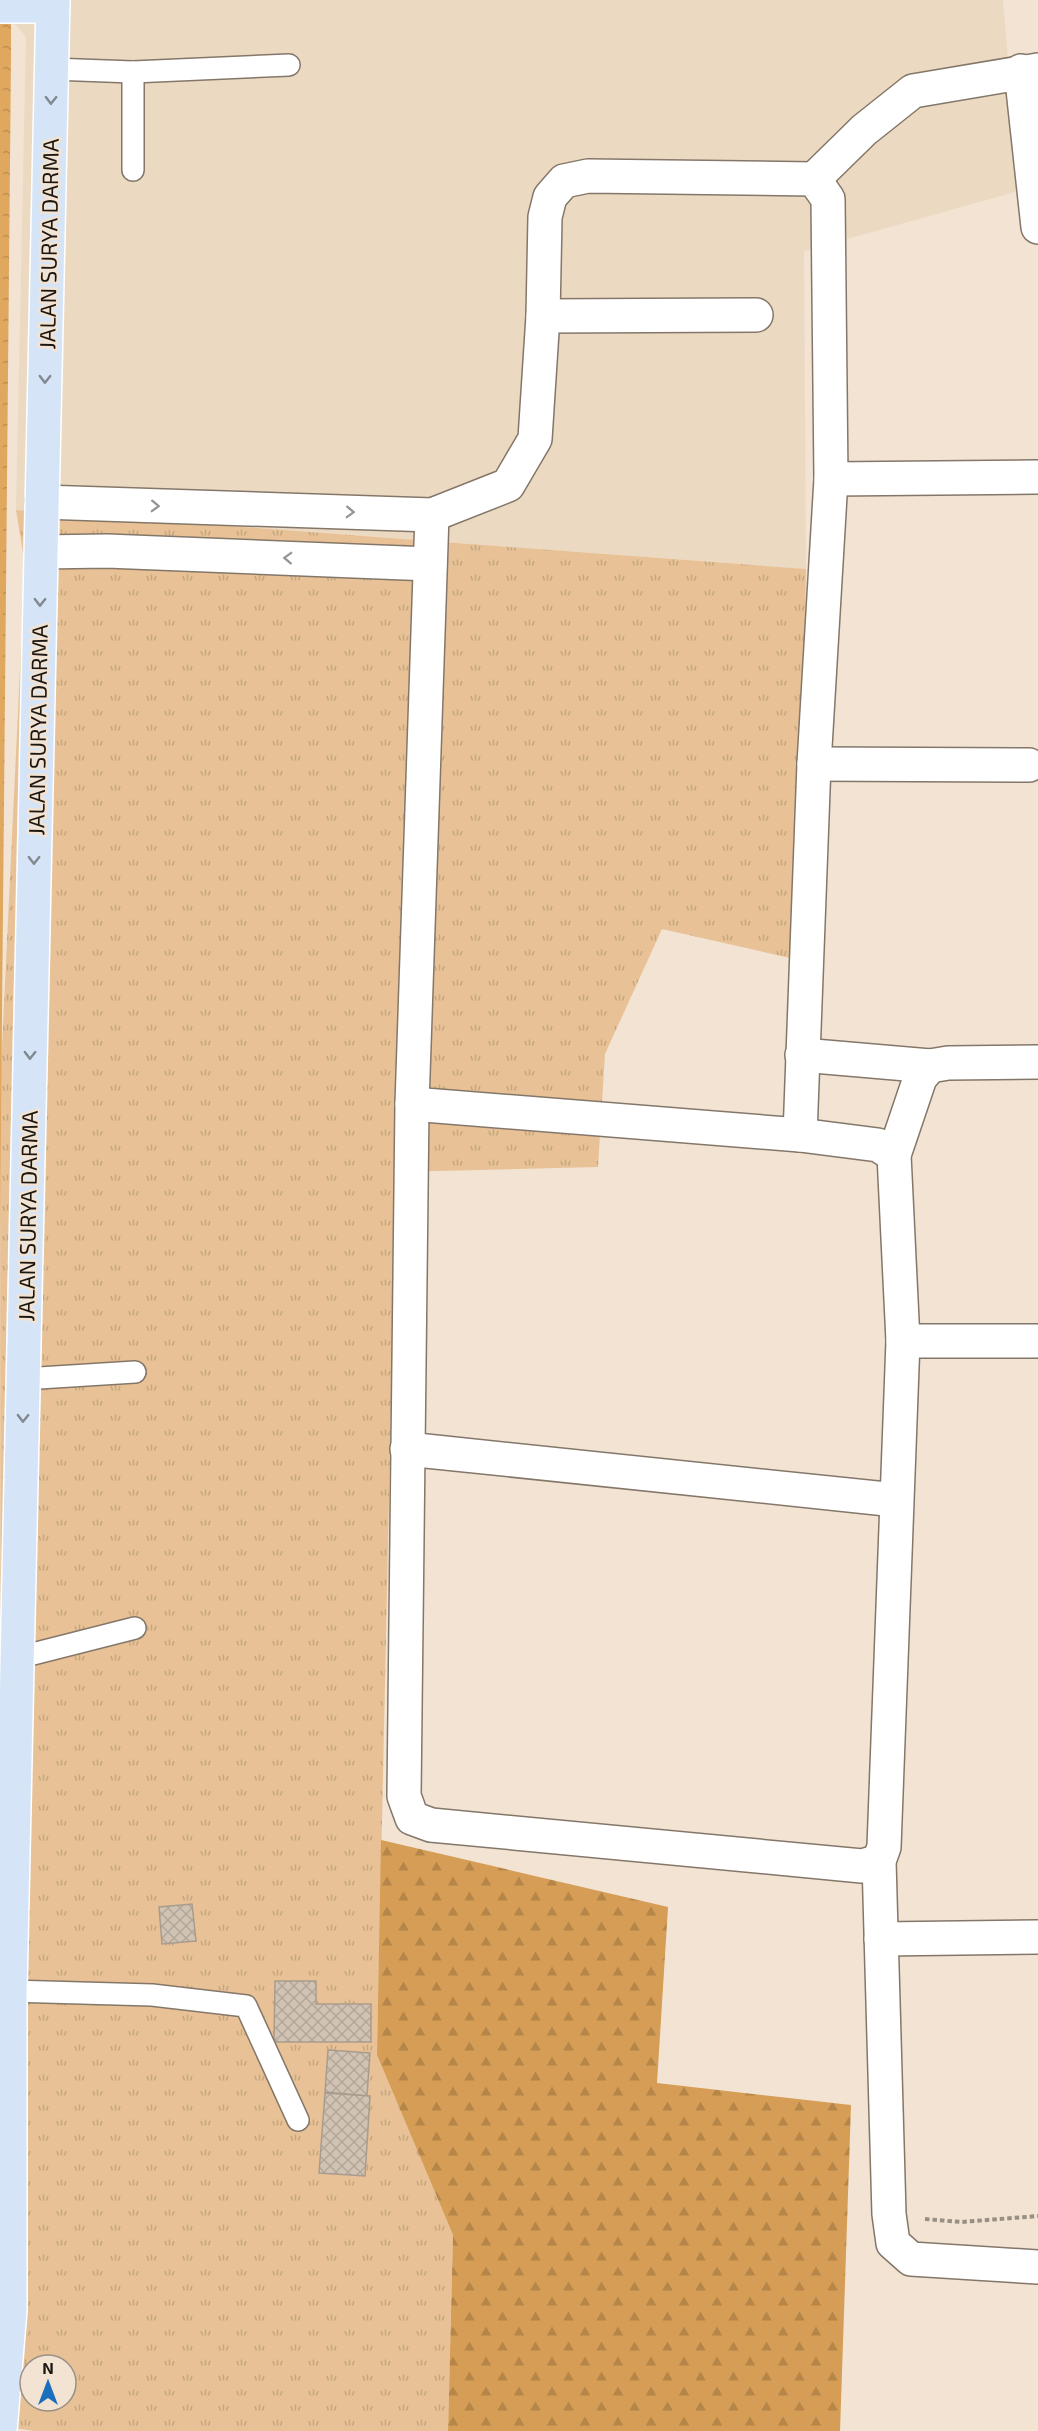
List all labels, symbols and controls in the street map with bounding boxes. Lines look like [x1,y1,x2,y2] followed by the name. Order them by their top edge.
[45,96,57,105] one-way arrow
[33,138,63,350] street label: JALAN SURYA DARMA
[39,375,51,384] one-way arrow
[150,500,159,513] one-way arrow
[345,506,354,518] one-way arrow
[283,552,292,565] one-way arrow
[34,598,46,607] one-way arrow
[22,624,52,836] street label: JALAN SURYA DARMA
[28,856,41,865] one-way arrow
[24,1051,36,1060] one-way arrow
[12,1110,42,1322] street label: JALAN SURYA DARMA
[16,1414,29,1423] one-way arrow
[18,2353,78,2413] north arrow
[42,2358,54,2377] text: N

